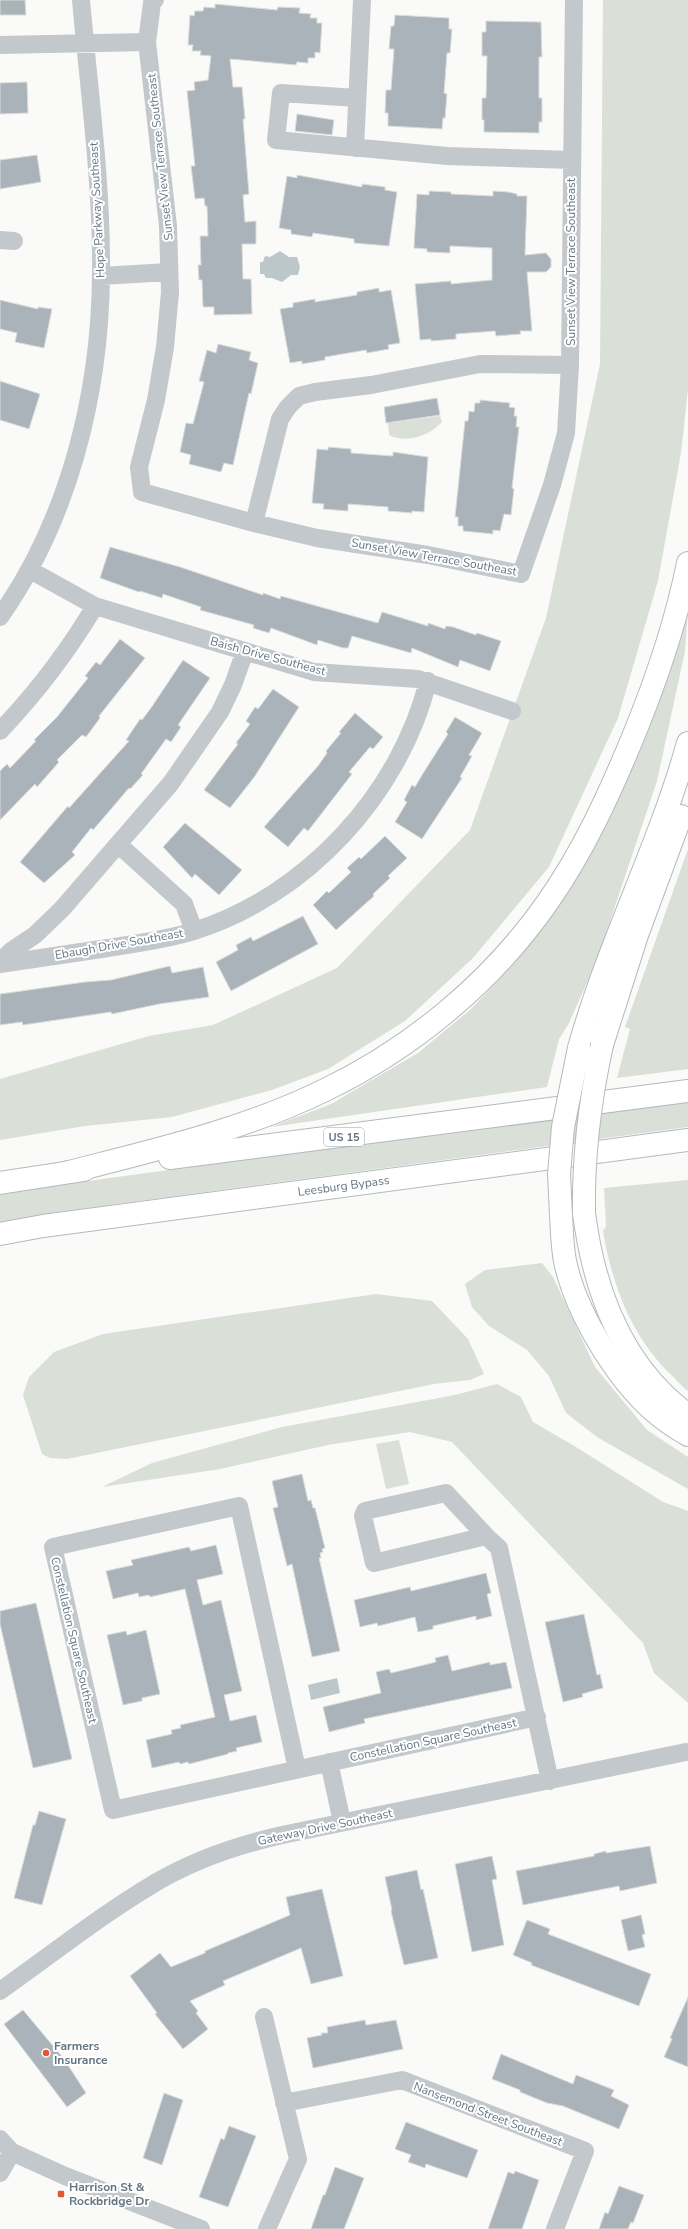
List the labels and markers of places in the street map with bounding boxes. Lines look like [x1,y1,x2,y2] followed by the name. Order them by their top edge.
[54,2038,108,2068] place label: Farmers Insurance
[41,2048,51,2058] marker: Farmers Insurance
[69,2179,149,2209] place label: Harrison St & Rockbridge Dr
[56,2189,66,2199] marker: Harrison St & Rockbridge Dr

